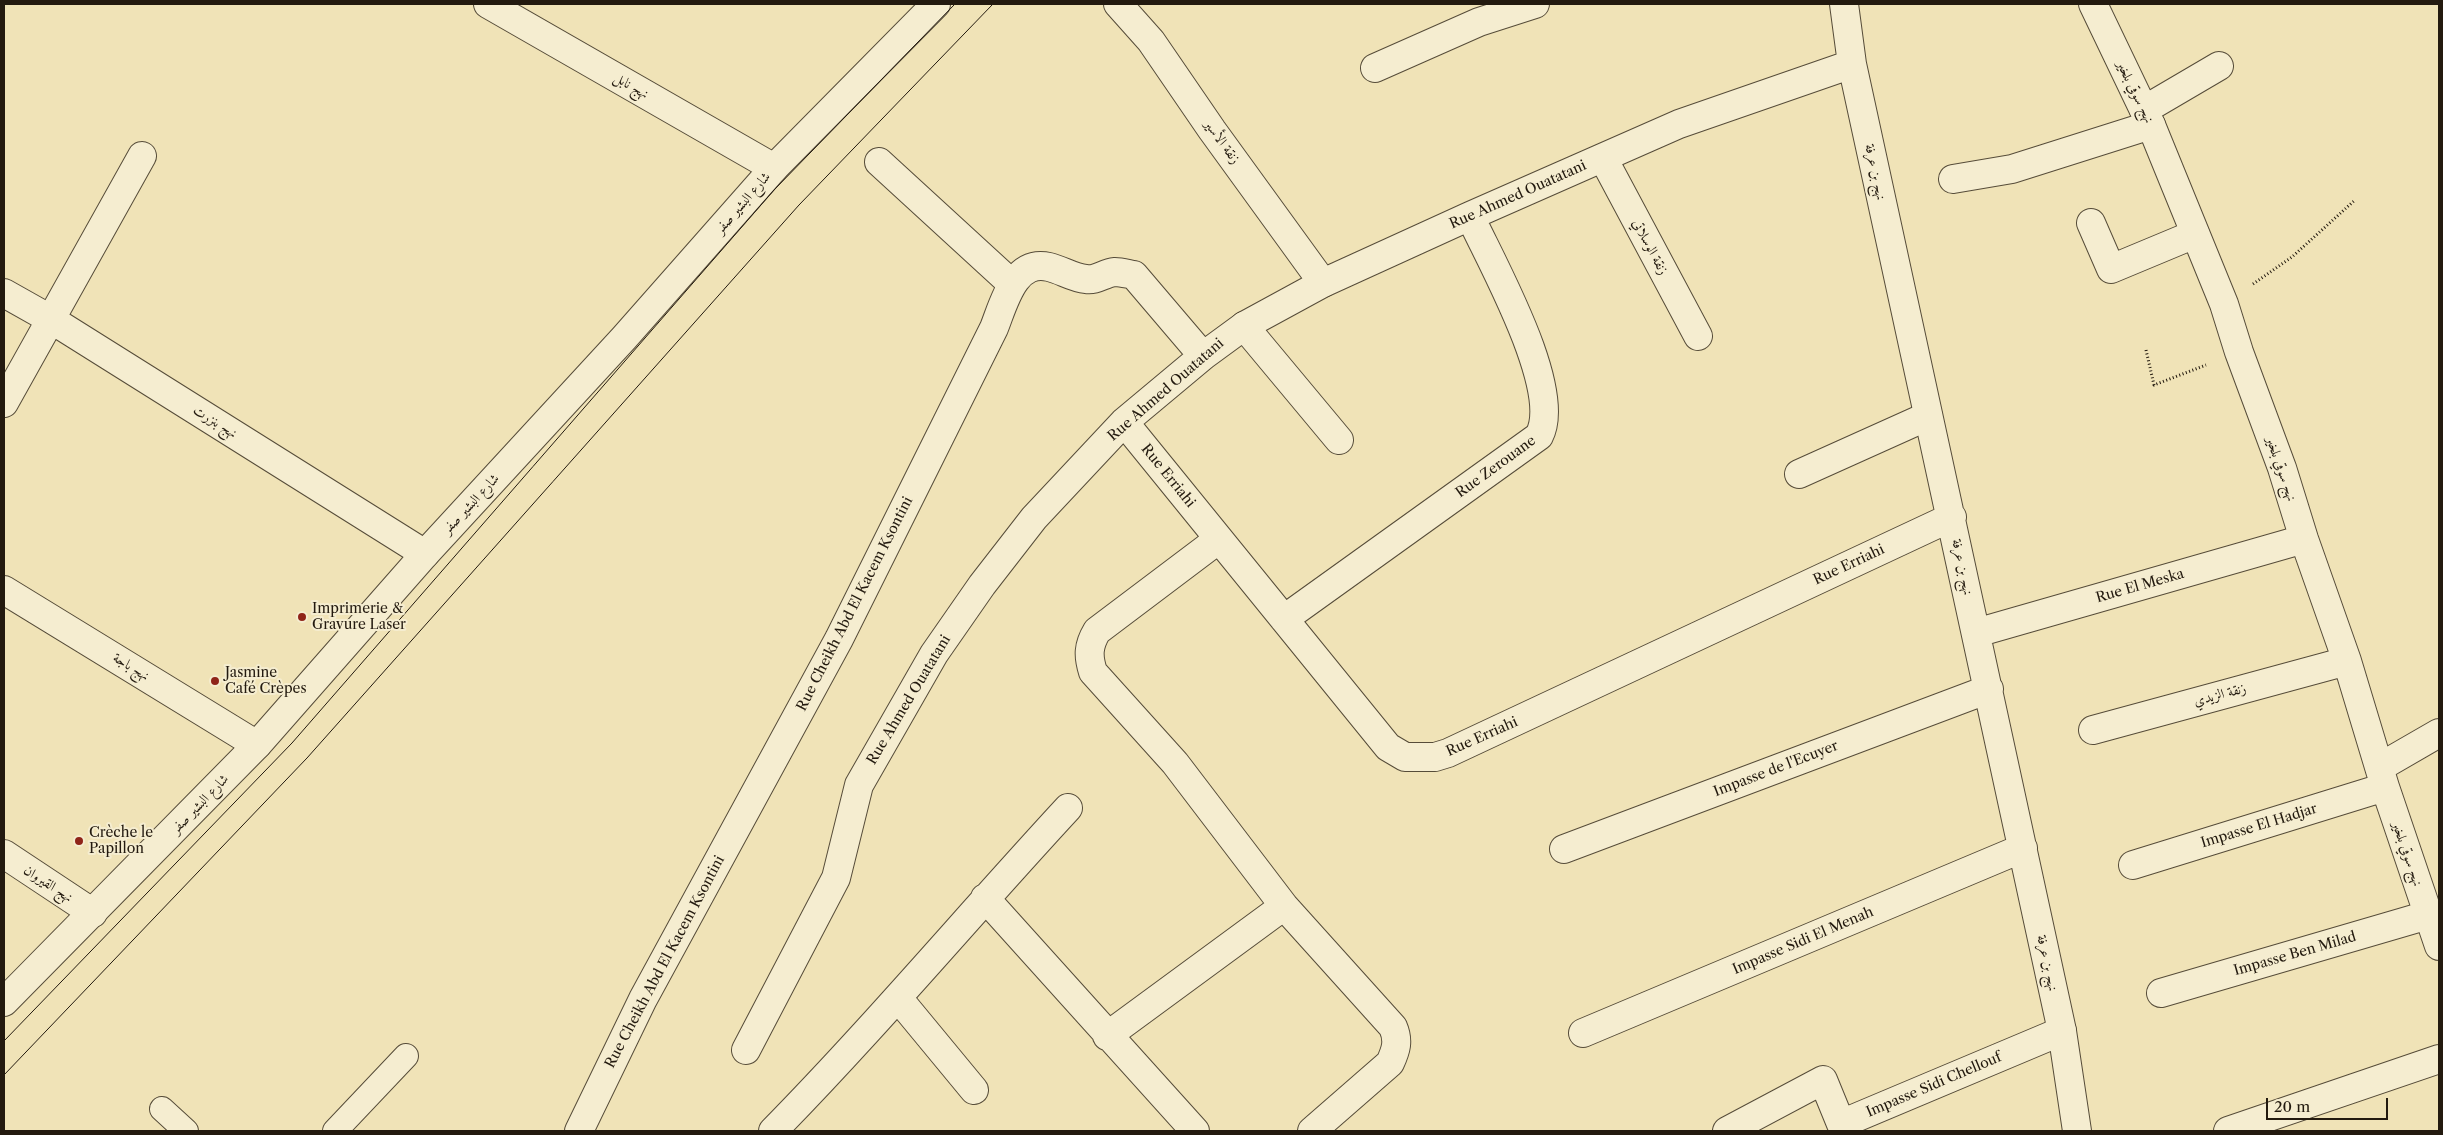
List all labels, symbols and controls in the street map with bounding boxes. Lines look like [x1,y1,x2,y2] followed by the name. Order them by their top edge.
[2113,58,2157,126] street label: نهج سوقي بلخير
[610,69,652,103] street label: نهج نابل
[1200,117,1244,167] street label: زنقة الأسير
[1861,142,1889,202] street label: نهج بن عرفة
[1447,157,1589,233] street label: Rue Ahmed Ouatatani
[712,169,774,237] street label: شارع البشير صفر
[1628,216,1672,278] street label: زنقة الوسلاتي
[1105,335,1227,445] street label: Rue Ahmed Ouatatani
[190,402,240,442] street label: نهج بنزرت
[1453,432,1539,502] street label: Rue Zerouane
[2262,435,2300,503] street label: نهج سوقي بلخير
[1137,441,1199,511] street label: Rue Erriahi
[439,470,503,538] street label: شارع البشير صفر
[793,494,917,714] street label: Rue Cheikh Abd El Kacem Ksontini
[1948,537,1976,597] street label: نهج بن عرفة
[1811,541,1887,589] street label: Rue Erriahi
[2094,565,2186,607] street label: Rue El Meska
[312,601,406,634] place label: Imprimerie & Gravure Laser
[296,611,308,623] marker: Imprimerie & Gravure Laser
[864,632,954,768] street label: Rue Ahmed Ouatatani
[110,649,152,685] street label: نهج باجة
[225,665,306,698] place label: Jasmine Café Crèpes
[209,675,221,687] marker: Jasmine Café Crèpes
[2192,680,2248,710] street label: زنقة الزيدي
[1444,714,1520,760] street label: Rue Erriahi
[1711,738,1841,800] street label: Impasse de l'Ecuyer
[168,771,232,837] street label: شارع البشير صفر
[2199,800,2319,852] street label: Impasse El Hadjar
[2388,820,2426,888] street label: نهج سوقي بلخير
[89,825,153,858] place label: Crèche le Papillon
[73,835,85,847] marker: Crèche le Papillon
[602,853,728,1071] street label: Rue Cheikh Abd El Kacem Ksontini
[20,862,76,906] street label: نهج القيروان
[1730,904,1876,978] street label: Impasse Sidi El Menah
[2232,928,2358,980] street label: Impasse Ben Milad
[2033,933,2061,993] street label: نهج بن عرفة
[1864,1049,2004,1121] street label: Impasse Sidi Chellouf
[2268,1088,2390,1120] scale bar
[2274,1097,2310,1116] text: 20 m

